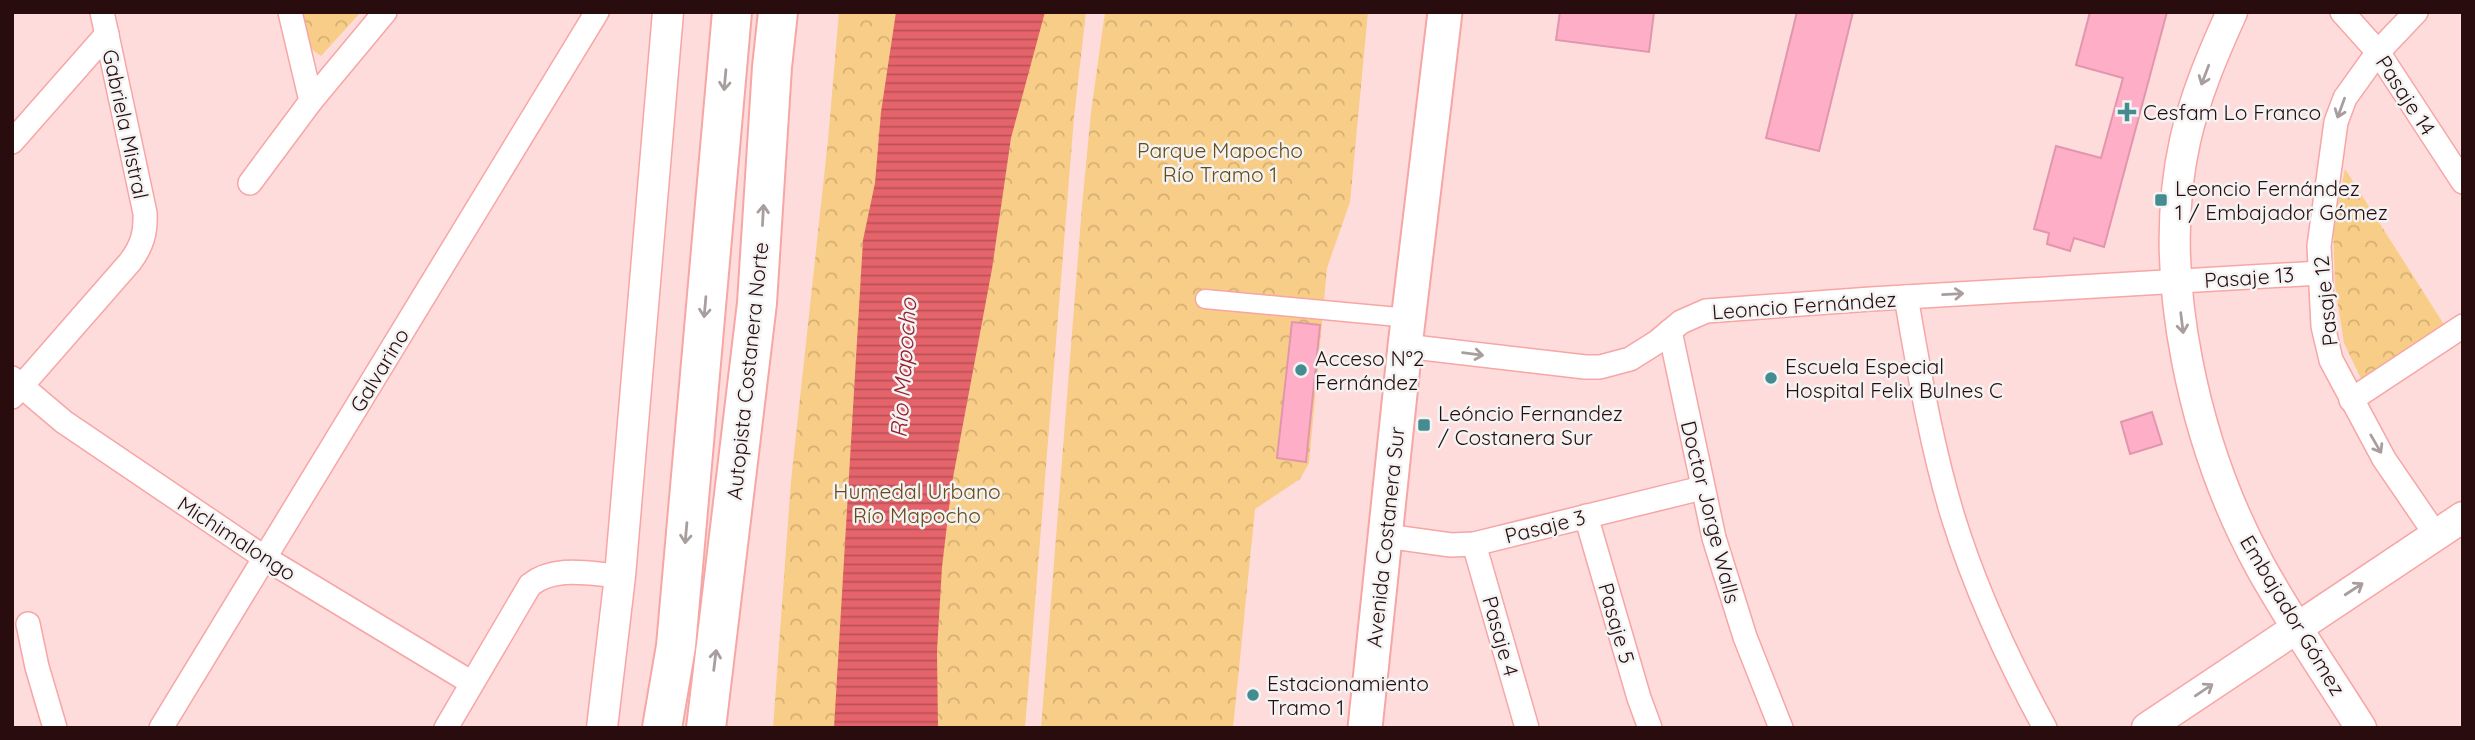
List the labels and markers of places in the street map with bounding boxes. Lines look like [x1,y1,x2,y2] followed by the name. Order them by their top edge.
[2143,99,2321,125] place label: Cesfam Lo Franco
[2117,102,2137,122] marker: Cesfam Lo Franco
[2175,175,2388,225] place label: Leoncio Fernández 1 / Embajador Gómez
[2153,192,2169,208] marker: Leoncio Fernández 1 / Embajador Gómez
[1315,345,1424,395] place label: Acceso N°2 Fernández
[1785,353,2003,403] place label: Escuela Especial Hospital Felix Bulnes C
[1293,362,1309,378] marker: Acceso N°2 Fernández
[1763,370,1779,386] marker: Escuela Especial Hospital Felix Bulnes C
[1438,400,1623,450] place label: Leóncio Fernandez / Costanera Sur
[1416,417,1432,433] marker: Leóncio Fernandez / Costanera Sur
[1267,670,1429,720] place label: Estacionamiento Tramo 1
[1245,687,1261,703] marker: Estacionamiento Tramo 1

